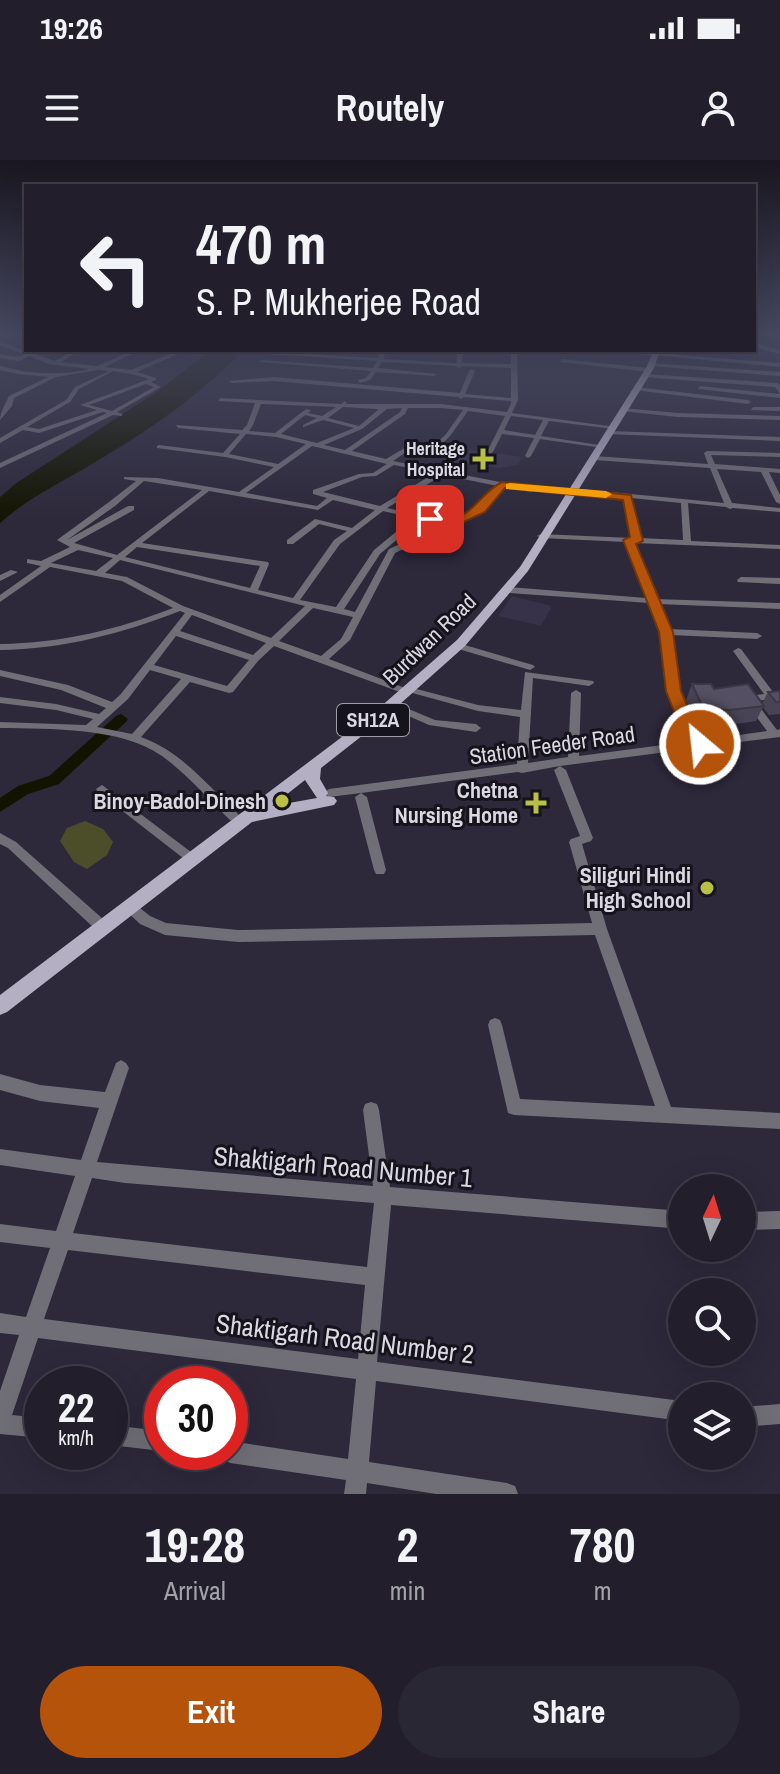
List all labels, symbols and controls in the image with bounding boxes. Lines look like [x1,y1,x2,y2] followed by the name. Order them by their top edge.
[40,8,103,48] text: 19:26
[336,84,444,132] text: Routely
[40,86,84,130] icon: menu
[696,86,740,130] icon: person
[196,206,326,281] text: 470 m
[64,216,168,320] icon: left
[196,278,481,326] text: S. P. Mukherjee Road
[406,436,465,482] place label: Heritage Hospital
[472,448,494,470] marker: Heritage Hospital
[396,485,464,553] pin
[408,497,452,541] icon: arrive
[376,587,482,691] street label: Burdwan Road
[658,702,742,786] position arrow
[337,704,409,736] road number: SH12A
[467,719,637,771] street label: Station Feeder Road
[395,775,518,830] place label: Chetna Nursing Home
[94,786,266,816] place label: Binoy-Badol-Dinesh
[273,792,291,810] marker: Binoy-Badol-Dinesh
[525,792,547,814] marker: Chetna Nursing Home
[580,860,691,915] place label: Siliguri Hindi High School
[698,879,716,897] marker: Siliguri Hindi High School
[212,1138,474,1195] street label: Shaktigarh Road Number 1
[668,1174,756,1262] north arrow
[668,1174,756,1470] map controls
[668,1278,756,1366] button: search
[214,1305,476,1372] street label: Shaktigarh Road Number 2
[144,1366,248,1470] speed limit sign: 30
[58,1381,94,1434] text: 22
[668,1382,756,1470] button: layers
[58,1424,94,1451] text: km/h
[145,1512,245,1577] text: 19:28
[397,1512,418,1577] text: 2
[570,1512,635,1577] text: 780
[164,1573,226,1608] text: Arrival
[390,1573,425,1608] text: min
[594,1573,612,1608] text: m
[40,1666,382,1758] button: Exit
[398,1666,740,1758] button: Share

